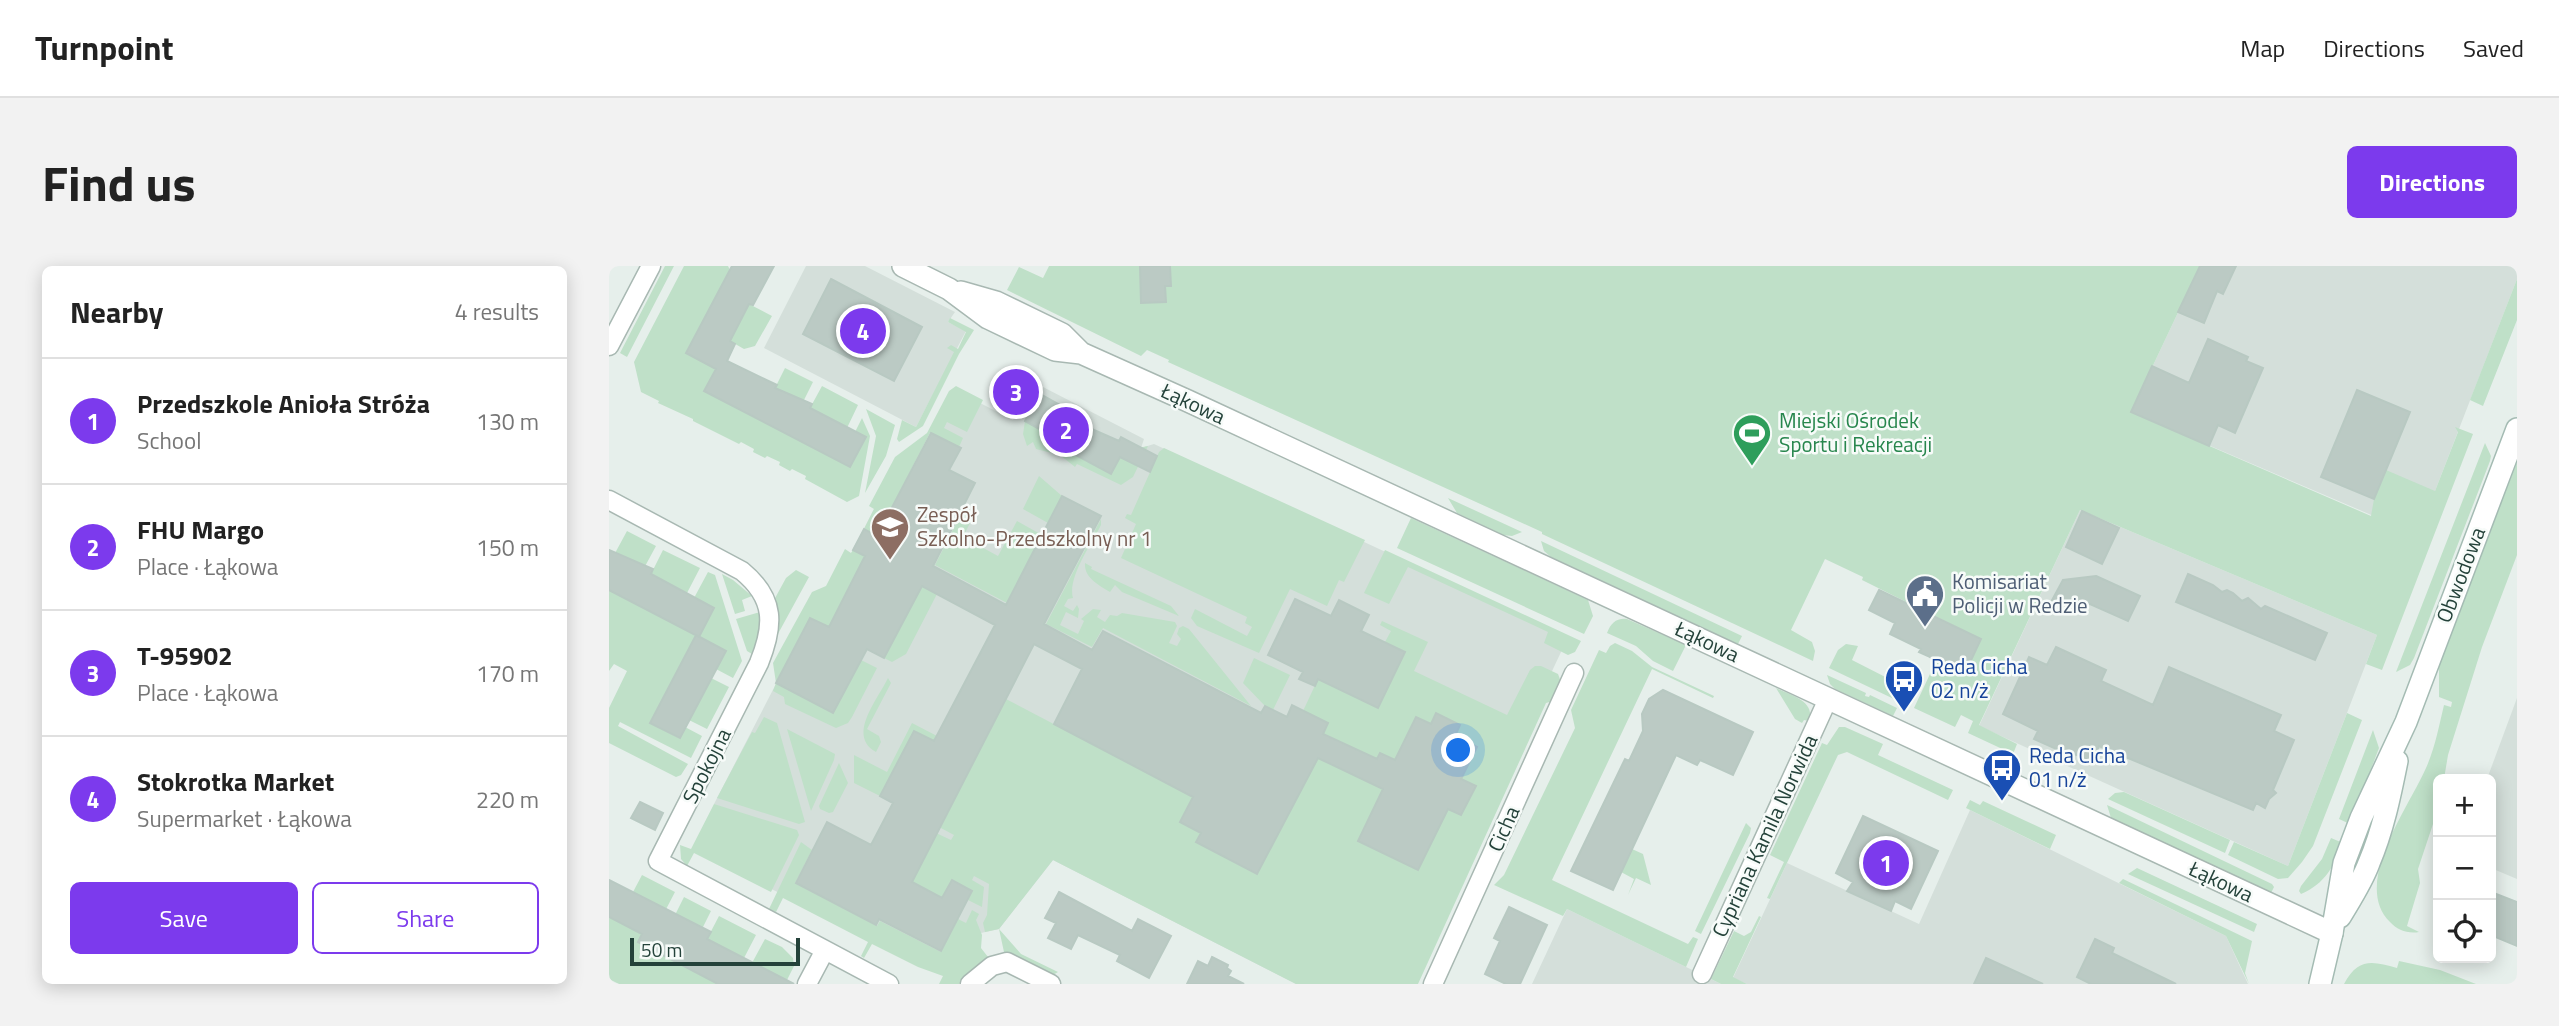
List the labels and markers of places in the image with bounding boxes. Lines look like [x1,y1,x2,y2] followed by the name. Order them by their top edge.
[840,305,886,357] pin: 4
[993,366,1039,418] pin: 3
[1043,404,1089,456] pin: 2
[1779,404,1932,460] place label: Miejski Ośrodek Sportu i Rekreacji
[1731,412,1773,467] sports icon: Miejski Ośrodek Sportu i Rekreacji
[917,498,1152,554] place label: Zespół Szkolno-Przedszkolny nr 1
[869,506,911,561] school or university icon: Zespół Szkolno-Przedszkolny nr 1
[1952,565,2088,621] place label: Komisariat Policji w Redzie
[1904,573,1946,628] public building icon: Komisariat Policji w Redzie
[1931,650,2028,706] place label: Reda Cicha 02 n/ż
[1883,658,1925,713] bus stop icon: Reda Cicha 02 n/ż
[2029,739,2126,795] place label: Reda Cicha 01 n/ż
[1981,747,2023,802] bus stop icon: Reda Cicha 01 n/ż
[1863,837,1909,889] pin: 1

